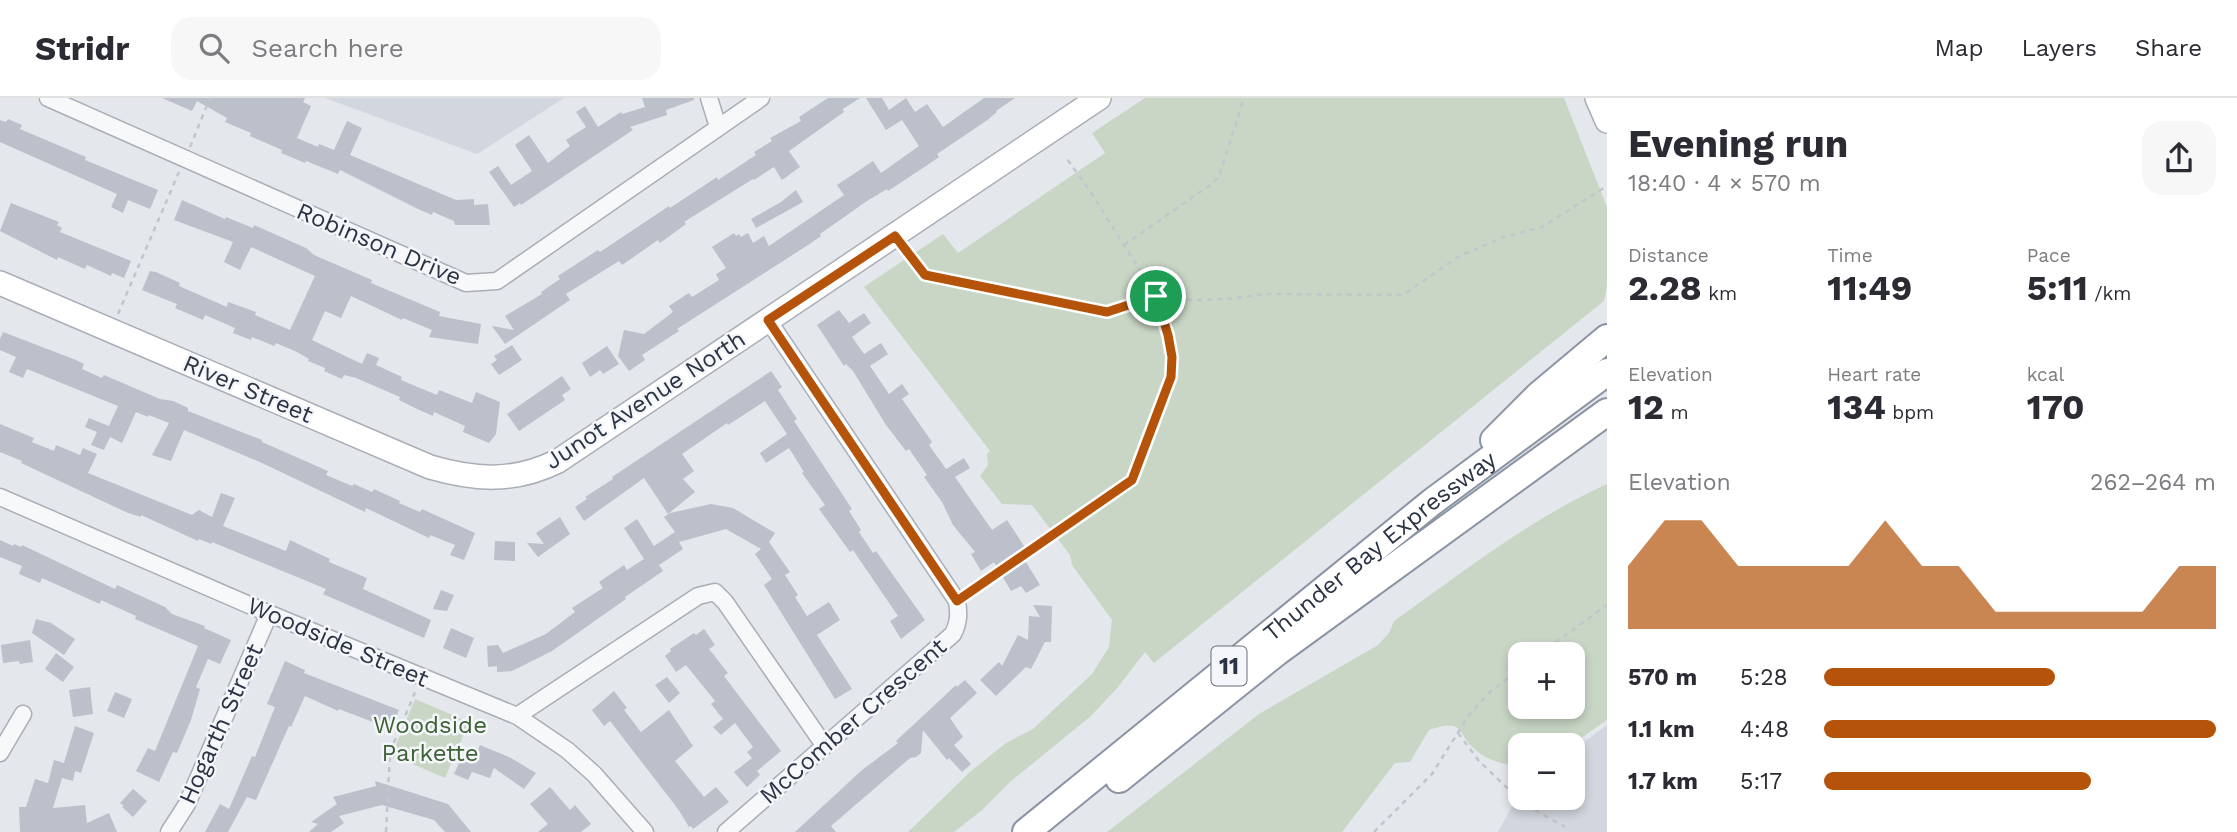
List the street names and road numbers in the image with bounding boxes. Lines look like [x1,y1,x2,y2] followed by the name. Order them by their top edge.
[293,197,465,291] street label: Robinson Drive
[540,325,750,475] street label: Junot Avenue North
[179,349,317,429] street label: River Street
[1258,445,1502,647] street label: Thunder Bay Expressway
[243,591,433,693] street label: Woodside Street
[754,632,952,810] street label: McComber Crescent
[173,639,269,809] street label: Hogarth Street
[1212,646,1246,686] road number: 11

